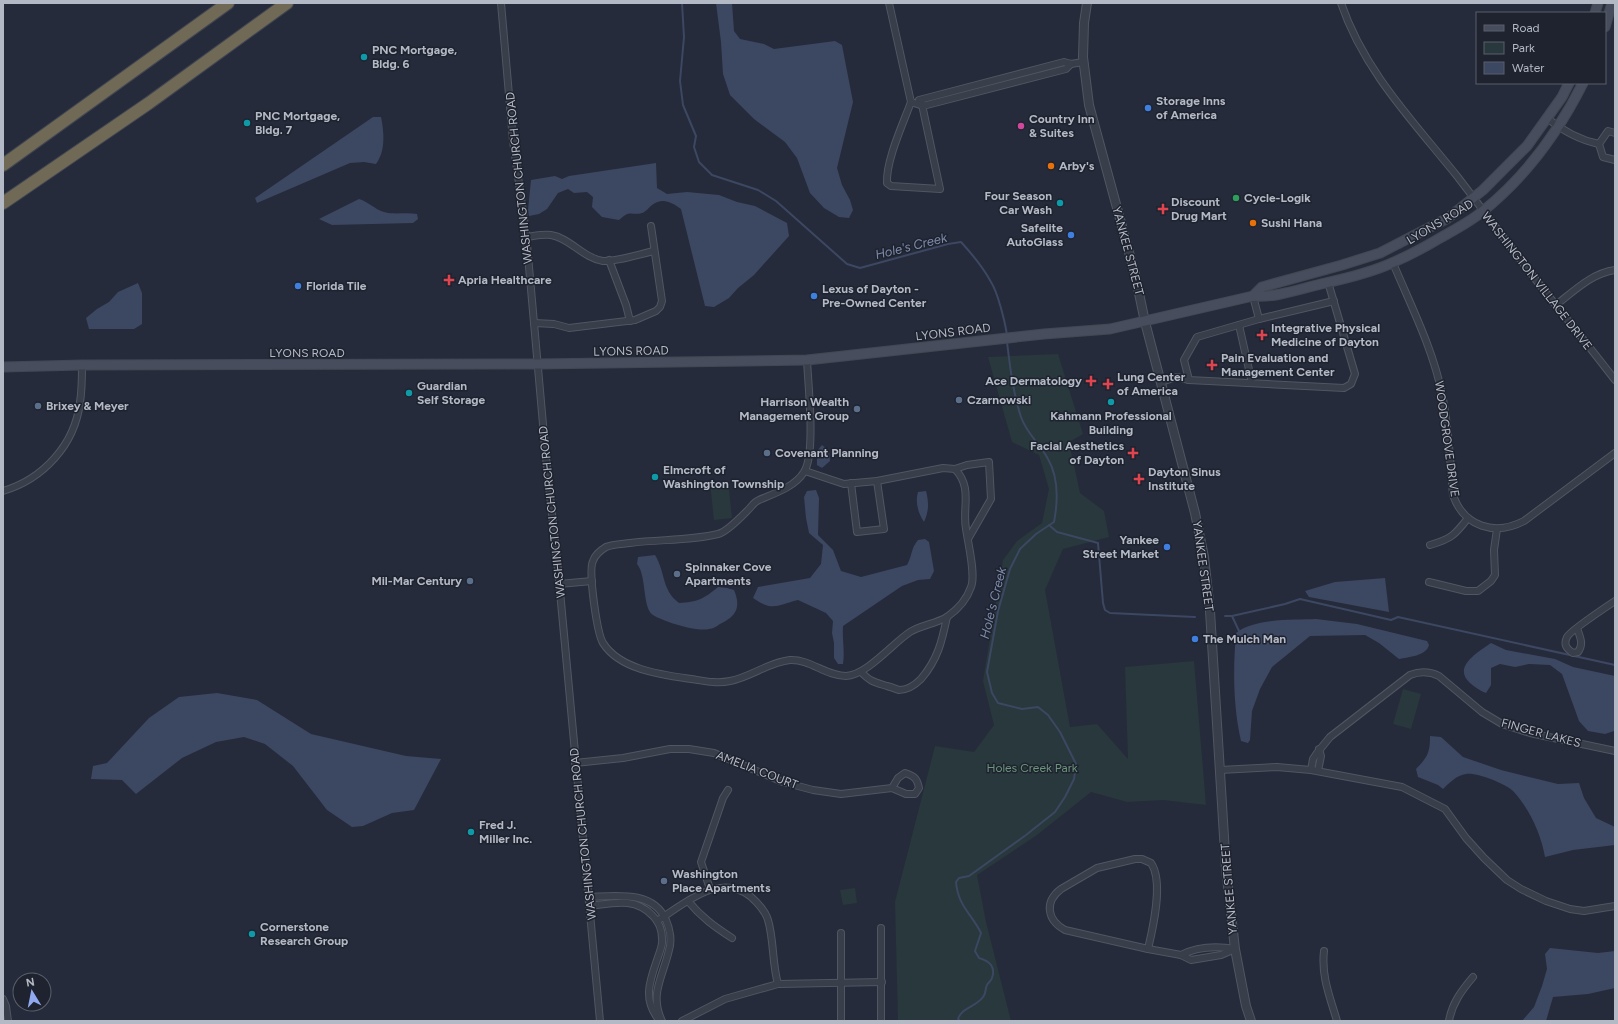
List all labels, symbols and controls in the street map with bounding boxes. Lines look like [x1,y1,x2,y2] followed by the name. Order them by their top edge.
[1476,12,1606,84] legend
[1512,21,1540,35] text: Road
[1512,41,1535,55] text: Park
[372,43,457,71] place label: PNC Mortgage, Bldg. 6
[359,52,369,62] marker: PNC Mortgage, Bldg. 6
[1512,61,1544,75] text: Water
[503,91,535,265] street label: WASHINGTON CHURCH ROAD
[1156,94,1226,122] place label: Storage Inns of America
[1143,103,1153,113] marker: Storage Inns of America
[255,109,340,137] place label: PNC Mortgage, Bldg. 7
[1029,112,1095,140] place label: Country Inn & Suites
[242,118,252,128] marker: PNC Mortgage, Bldg. 7
[1016,121,1026,131] marker: Country Inn & Suites
[1059,159,1095,173] place label: Arby's
[1046,161,1056,171] marker: Arby's
[985,189,1052,217] place label: Four Season Car Wash
[1244,191,1311,205] place label: Cycle-Logik
[1231,193,1241,203] marker: Cycle-Logik
[1171,195,1227,223] place label: Discount Drug Mart
[1404,197,1476,247] street label: LYONS ROAD
[1055,198,1065,208] marker: Four Season Car Wash
[1158,204,1168,214] marker: Discount Drug Mart
[1109,205,1147,297] street label: YANKEE STREET
[1479,209,1595,353] street label: WASHINGTON VILLAGE DRIVE
[1261,216,1322,230] place label: Sushi Hana
[1248,218,1258,228] marker: Sushi Hana
[1006,221,1063,249] place label: Safelite AutoGlass
[873,230,949,262] water label: Hole's Creek
[1066,230,1076,240] marker: Safelite AutoGlass
[458,273,552,287] place label: Apria Healthcare
[443,274,455,286] marker: Apria Healthcare
[306,279,367,293] place label: Florida Tile
[293,281,303,291] marker: Florida Tile
[822,282,927,310] place label: Lexus of Dayton - Pre-Owned Center
[809,291,819,301] marker: Lexus of Dayton - Pre-Owned Center
[915,320,991,344] street label: LYONS ROAD
[1271,321,1380,349] place label: Integrative Physical Medicine of Dayton
[1256,329,1268,341] marker: Integrative Physical Medicine of Dayton
[593,343,669,359] street label: LYONS ROAD
[269,346,345,360] street label: LYONS ROAD
[1221,351,1335,379] place label: Pain Evaluation and Management Center
[1206,359,1218,371] marker: Pain Evaluation and Management Center
[1117,370,1186,398] place label: Lung Center of America
[985,374,1082,388] place label: Ace Dermatology
[1085,375,1097,387] marker: Ace Dermatology
[1102,378,1114,390] marker: Lung Center of America
[417,379,486,407] place label: Guardian Self Storage
[1432,380,1462,498] street label: WOODGROVE DRIVE
[404,388,414,398] marker: Guardian Self Storage
[967,393,1031,407] place label: Czarnowski
[739,395,849,423] place label: Harrison Wealth Management Group
[954,395,964,405] marker: Czarnowski
[1106,397,1116,407] marker: Kahmann Professional Building
[46,399,129,413] place label: Brixey & Meyer
[33,401,43,411] marker: Brixey & Meyer
[852,404,862,414] marker: Harrison Wealth Management Group
[1050,409,1172,437] place label: Kahmann Professional Building
[536,425,568,599] street label: WASHINGTON CHURCH ROAD
[1030,439,1124,467] place label: Facial Aesthetics of Dayton
[775,446,879,460] place label: Covenant Planning
[1127,447,1139,459] marker: Facial Aesthetics of Dayton
[762,448,772,458] marker: Covenant Planning
[663,463,784,491] place label: Elmcroft of Washington Township
[1148,465,1221,493] place label: Dayton Sinus Institute
[650,472,660,482] marker: Elmcroft of Washington Township
[1133,473,1145,485] marker: Dayton Sinus Institute
[1190,520,1216,613] street label: YANKEE STREET
[1083,533,1159,561] place label: Yankee Street Market
[1162,542,1172,552] marker: Yankee Street Market
[685,560,772,588] place label: Spinnaker Cove Apartments
[977,565,1009,641] water label: Hole's Creek
[672,569,682,579] marker: Spinnaker Cove Apartments
[371,574,462,588] place label: Mil-Mar Century
[465,576,475,586] marker: Mil-Mar Century
[1203,632,1286,646] place label: The Mulch Man
[1190,634,1200,644] marker: The Mulch Man
[1500,716,1582,750] street label: FINGER LAKES
[567,747,599,921] street label: WASHINGTON CHURCH ROAD
[714,748,800,792] street label: AMELIA COURT
[986,761,1078,775] park label: Holes Creek Park
[479,818,532,846] place label: Fred J. Miller Inc.
[466,827,476,837] marker: Fred J. Miller Inc.
[1218,842,1240,935] street label: YANKEE STREET
[672,867,771,895] place label: Washington Place Apartments
[659,876,669,886] marker: Washington Place Apartments
[260,920,348,948] place label: Cornerstone Research Group
[247,929,257,939] marker: Cornerstone Research Group
[12,972,52,1012] north arrow
[25,976,36,990] text: N

